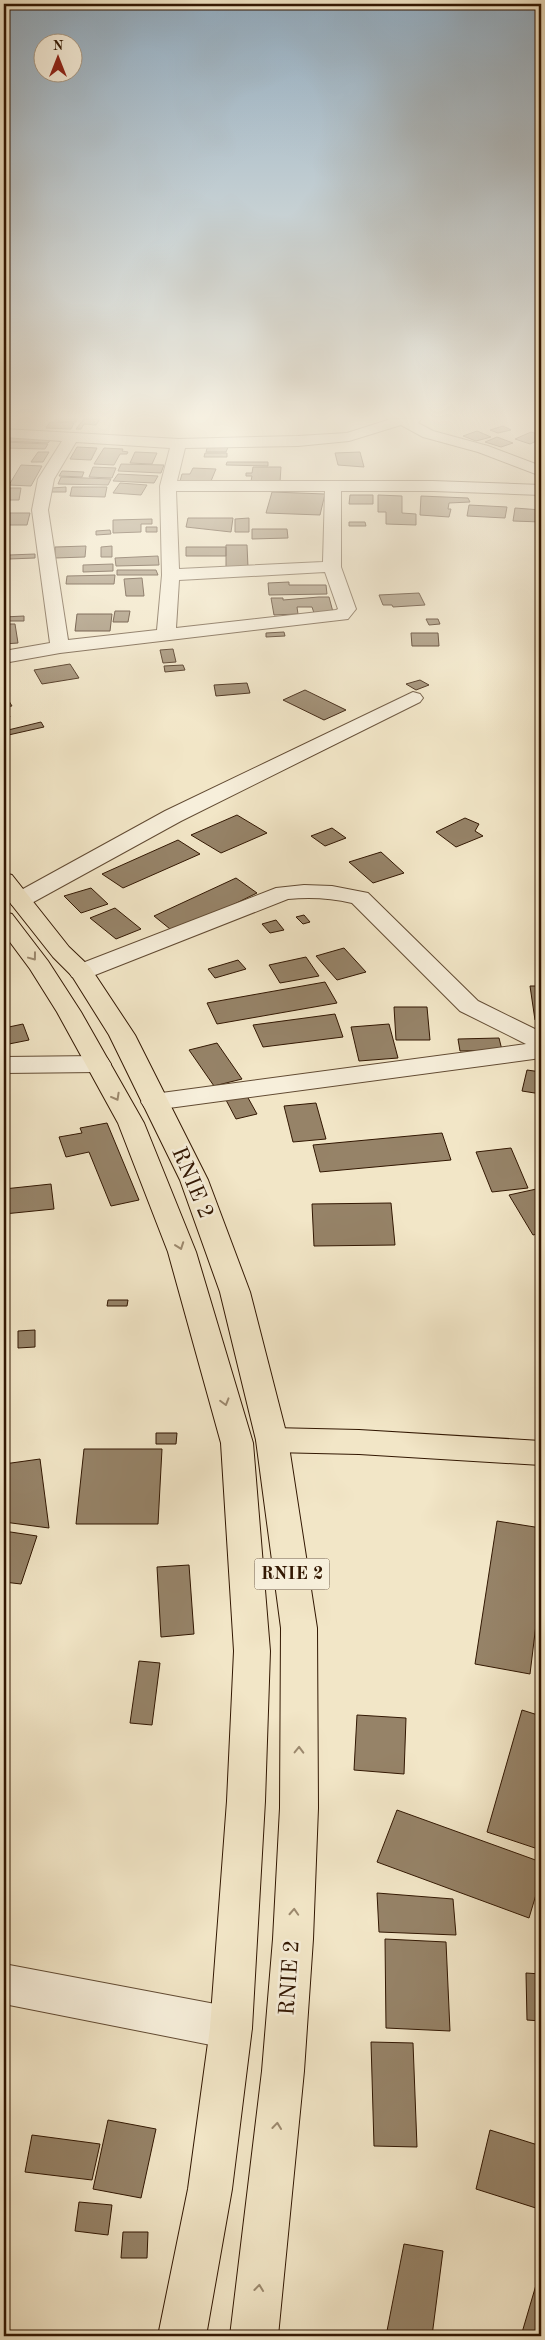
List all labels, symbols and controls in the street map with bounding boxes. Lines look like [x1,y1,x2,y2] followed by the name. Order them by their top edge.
[32,32,82,82] north arrow
[53,39,64,53] text: N
[28,951,36,960] one-way arrow
[110,1091,120,1100] one-way arrow
[167,1144,217,1222] street label: RNIE 2
[174,1241,184,1250] one-way arrow
[220,1397,230,1406] one-way arrow
[254,1558,330,1590] road number: RNIE 2
[294,1745,305,1753] one-way arrow
[289,1908,300,1916] one-way arrow
[276,1940,304,2016] street label: RNIE 2
[271,2122,282,2130] one-way arrow
[253,2283,264,2291] one-way arrow

